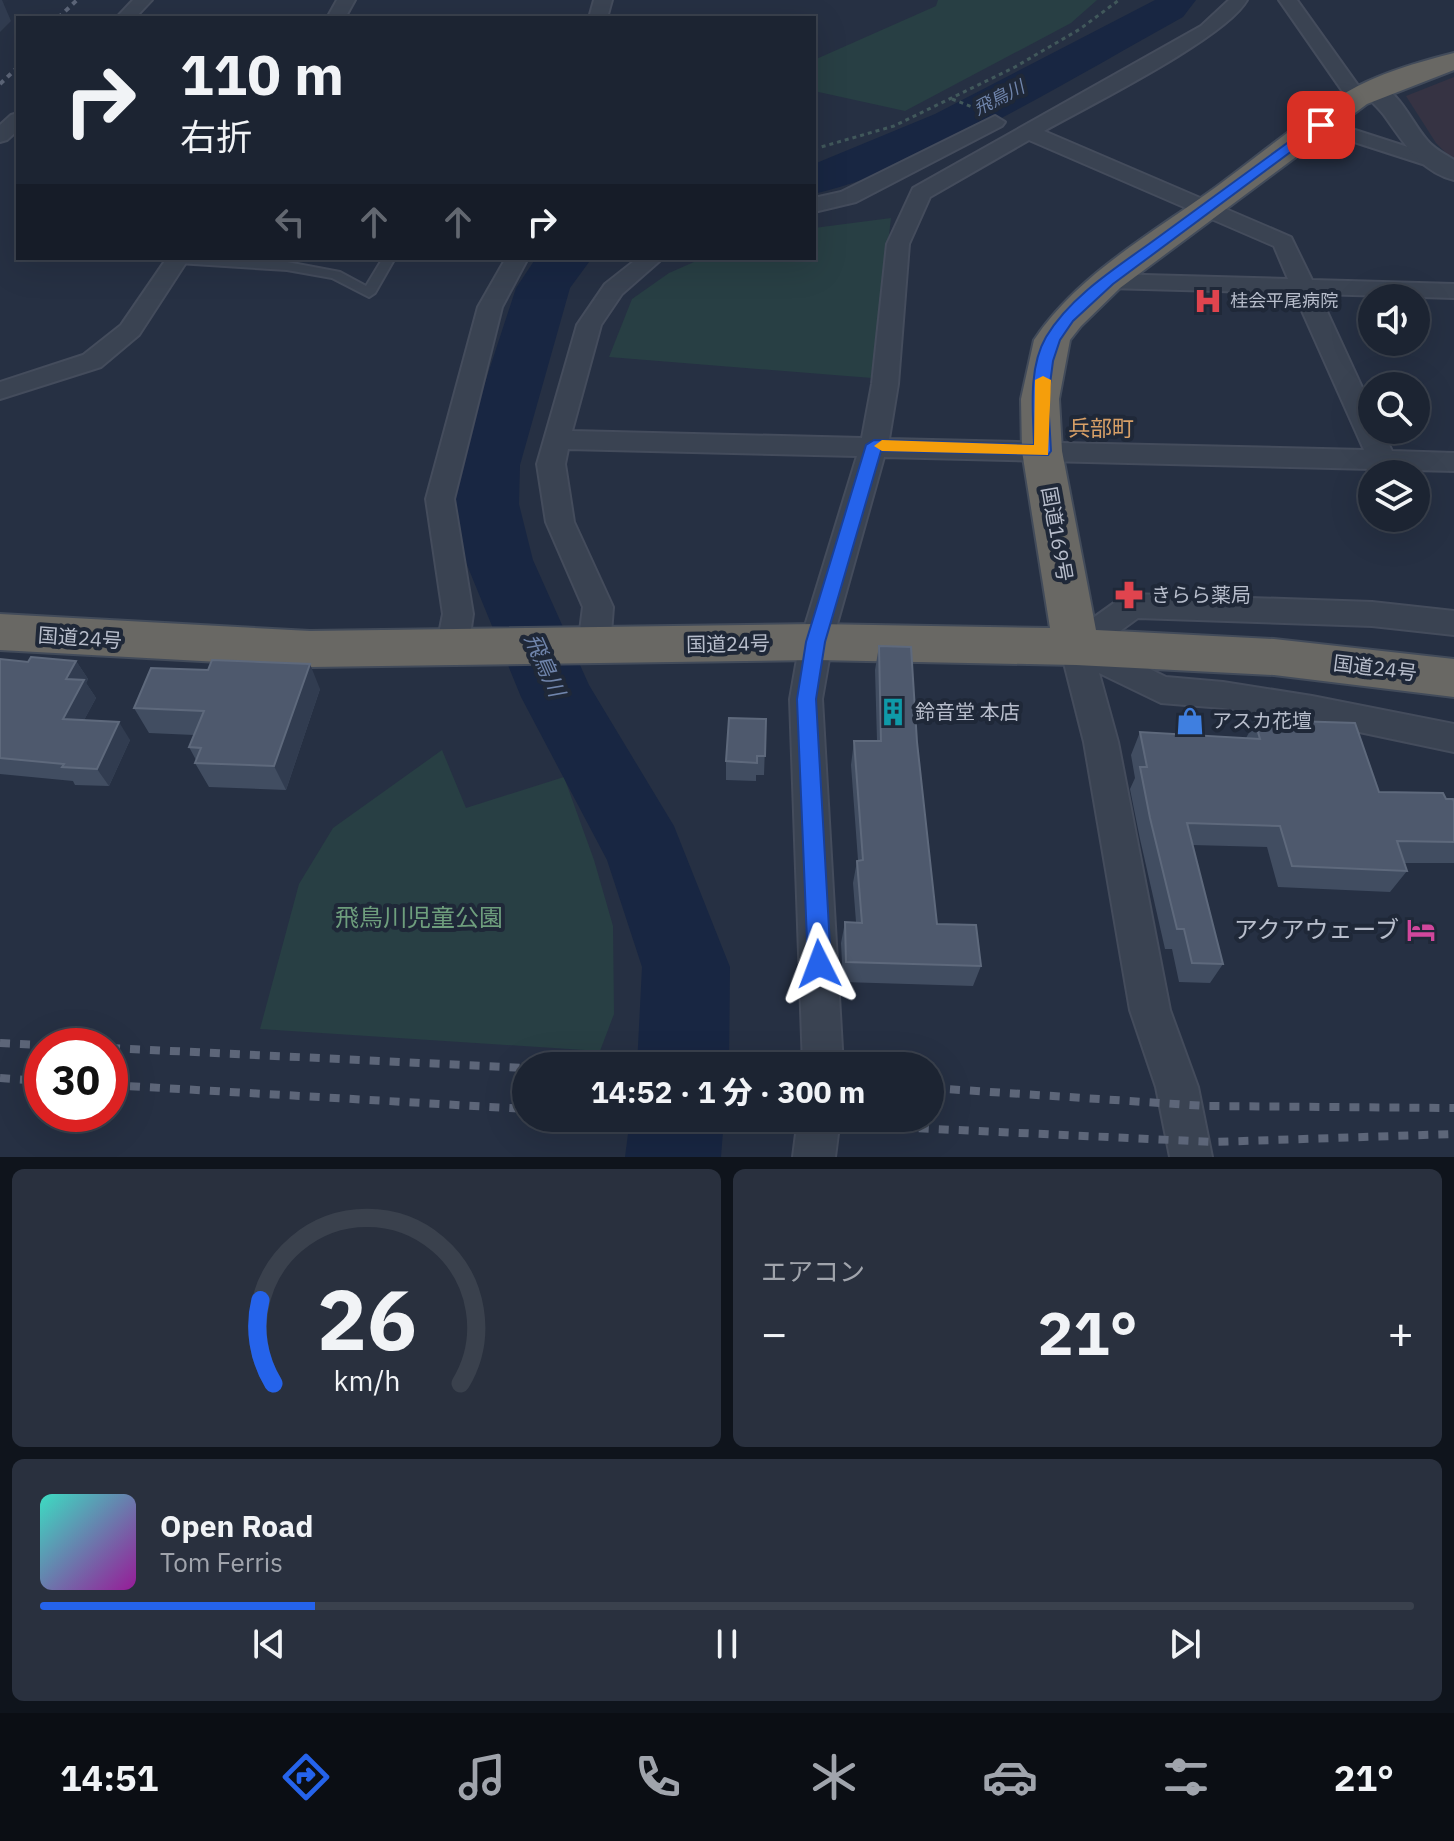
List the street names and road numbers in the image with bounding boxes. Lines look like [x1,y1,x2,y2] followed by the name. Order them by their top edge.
[1036,484,1079,584] street label: 国道169号
[37,621,123,654] street label: 国道24号
[686,629,770,658] street label: 国道24号
[1332,649,1418,686] street label: 国道24号

